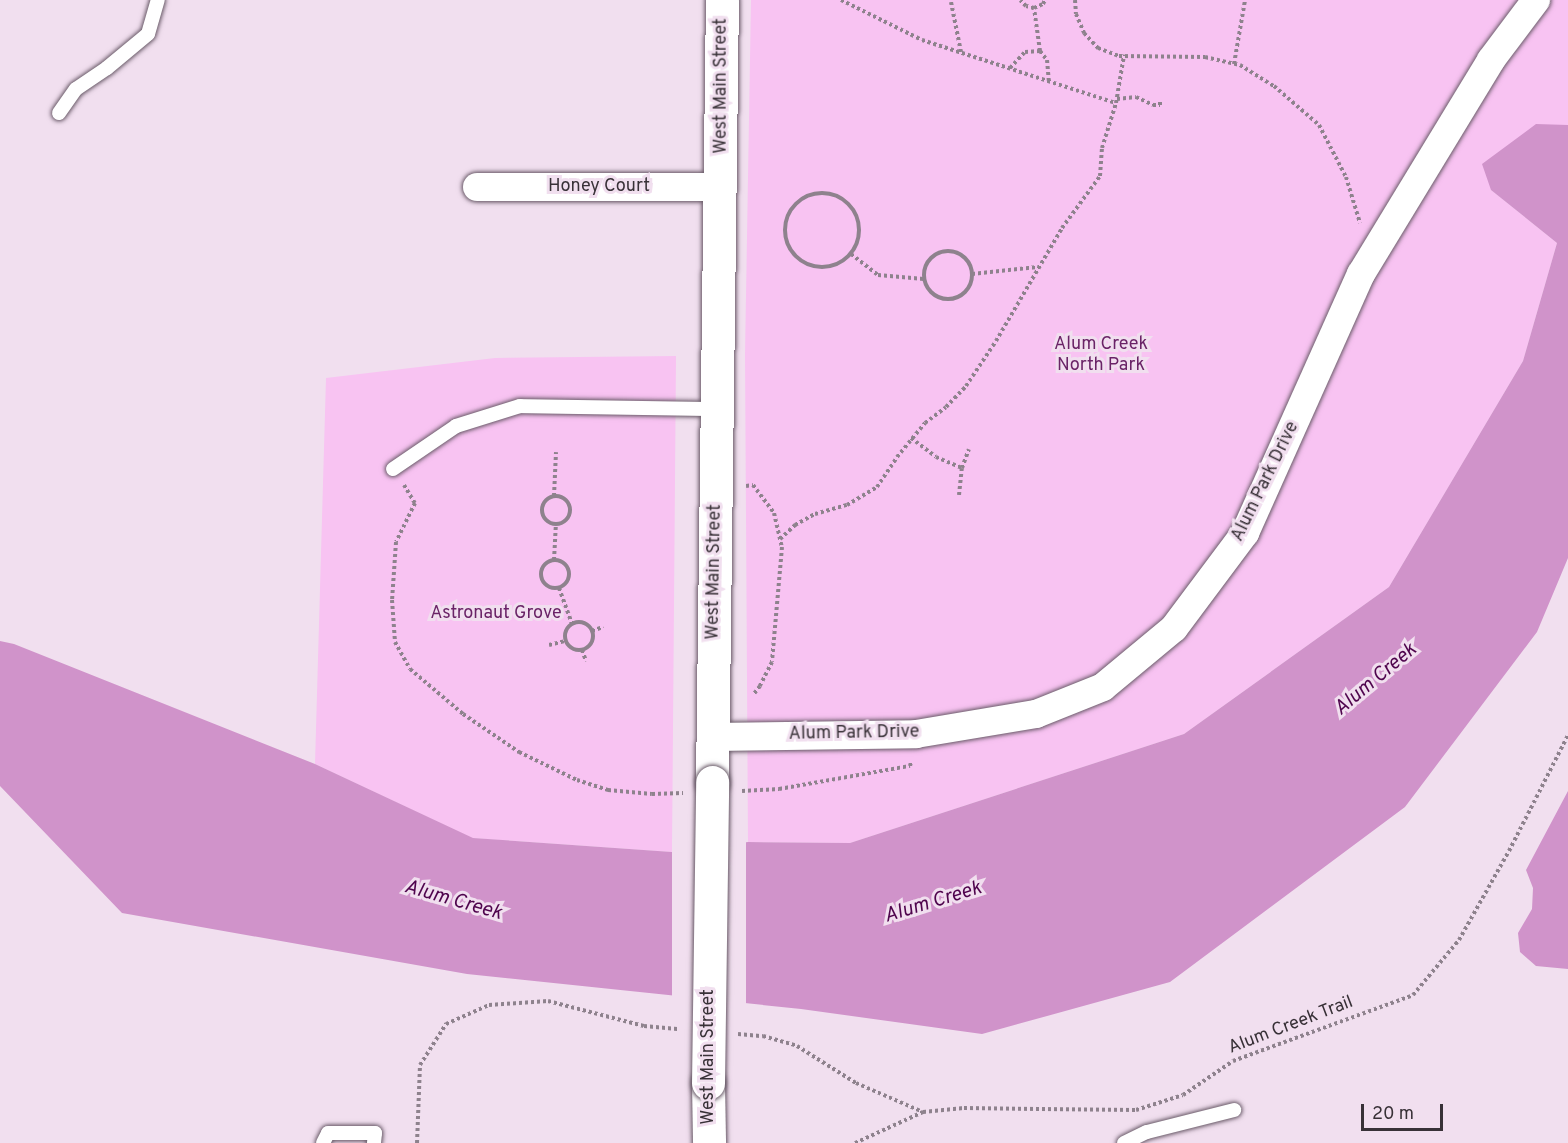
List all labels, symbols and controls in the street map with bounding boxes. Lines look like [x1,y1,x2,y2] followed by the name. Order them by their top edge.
[711,18,733,154] street label: West Main Street
[548,176,650,198] street label: Honey Court
[1054,335,1148,378] park label: Alum Creek North Park
[1228,419,1304,545] street label: Alum Park Drive
[703,504,727,640] street label: West Main Street
[430,603,562,625] park label: Astronaut Grove
[1330,639,1422,721] water label: Alum Creek
[788,722,920,746] street label: Alum Park Drive
[402,876,504,926] water label: Alum Creek
[882,877,984,929] water label: Alum Creek
[698,989,720,1125] street label: West Main Street
[1225,992,1357,1060] street label: Alum Creek Trail
[1364,1092,1446,1130] scale bar
[1372,1103,1414,1126] text: 20 m

